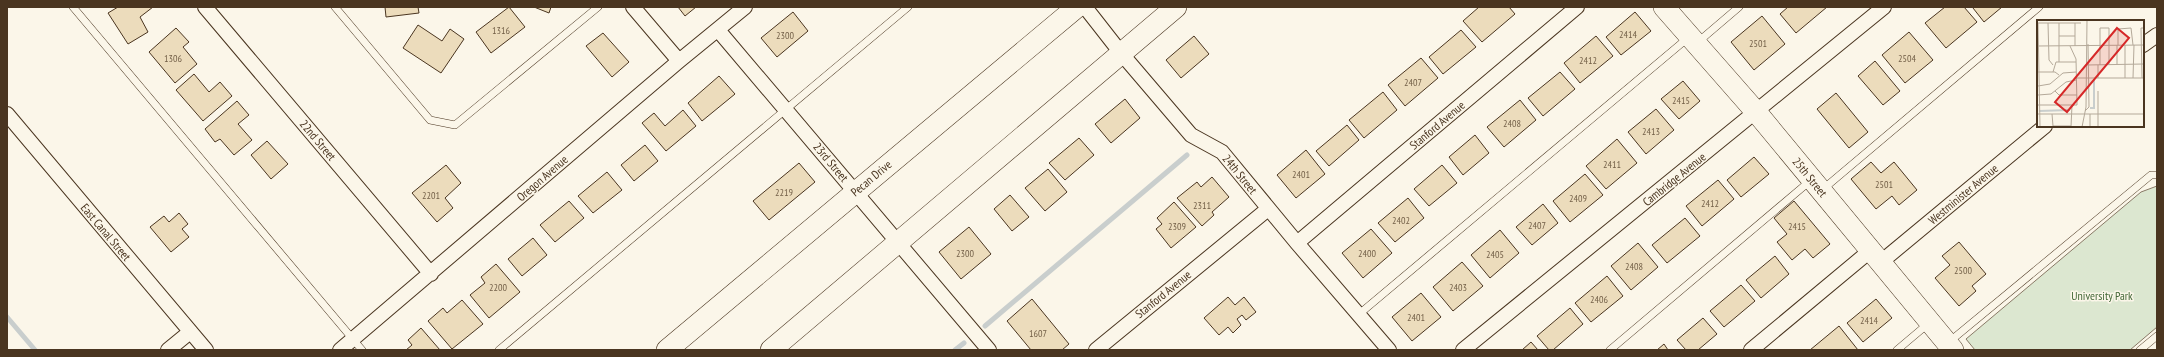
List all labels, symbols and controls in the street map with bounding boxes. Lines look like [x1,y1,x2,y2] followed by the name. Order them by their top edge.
[2037,20,2144,127] inset map
[492,24,511,37] house number: 1316
[1619,28,1638,41] house number: 2414
[776,29,795,42] house number: 2300
[1749,37,1767,50] house number: 2501
[164,52,183,65] house number: 1306
[1898,52,1917,65] house number: 2504
[1579,54,1597,67] house number: 2412
[1404,76,1422,89] house number: 2407
[1672,94,1690,107] house number: 2415
[1406,97,1468,153] street label: Stanford Avenue
[297,117,340,164] street label: 22nd Street
[1503,117,1521,130] house number: 2408
[1642,125,1660,138] house number: 2413
[810,139,852,185] street label: 23rd Street
[1639,149,1709,209] street label: Cambridge Avenue
[1219,151,1261,197] street label: 24th Street
[513,152,571,204] street label: Oregon Avenue
[1789,154,1831,200] street label: 25th Street
[848,157,894,199] street label: Pecan Drive
[1603,158,1621,171] house number: 2411
[1925,160,2001,227] street label: Westminister Avenue
[1292,168,1310,181] house number: 2401
[1875,178,1893,191] house number: 2501
[775,186,793,199] house number: 2219
[422,189,440,202] house number: 2201
[1569,192,1587,205] house number: 2409
[1701,197,1719,210] house number: 2412
[1193,199,1211,212] house number: 2311
[78,200,135,264] street label: East Canal Street
[1392,214,1410,227] house number: 2402
[1528,219,1546,232] house number: 2407
[1168,220,1186,233] house number: 2309
[1788,220,1806,233] house number: 2415
[956,247,975,260] house number: 2300
[1358,247,1377,260] house number: 2400
[1486,248,1504,261] house number: 2405
[1625,260,1643,273] house number: 2408
[1954,264,1973,277] house number: 2500
[1132,267,1194,321] street label: Stanford Avenue
[489,281,508,294] house number: 2200
[1449,281,1467,294] house number: 2403
[2071,288,2133,303] park label: University Park
[1590,293,1609,306] house number: 2406
[1407,311,1425,324] house number: 2401
[1860,314,1879,327] house number: 2414
[1029,327,1047,340] house number: 1607

